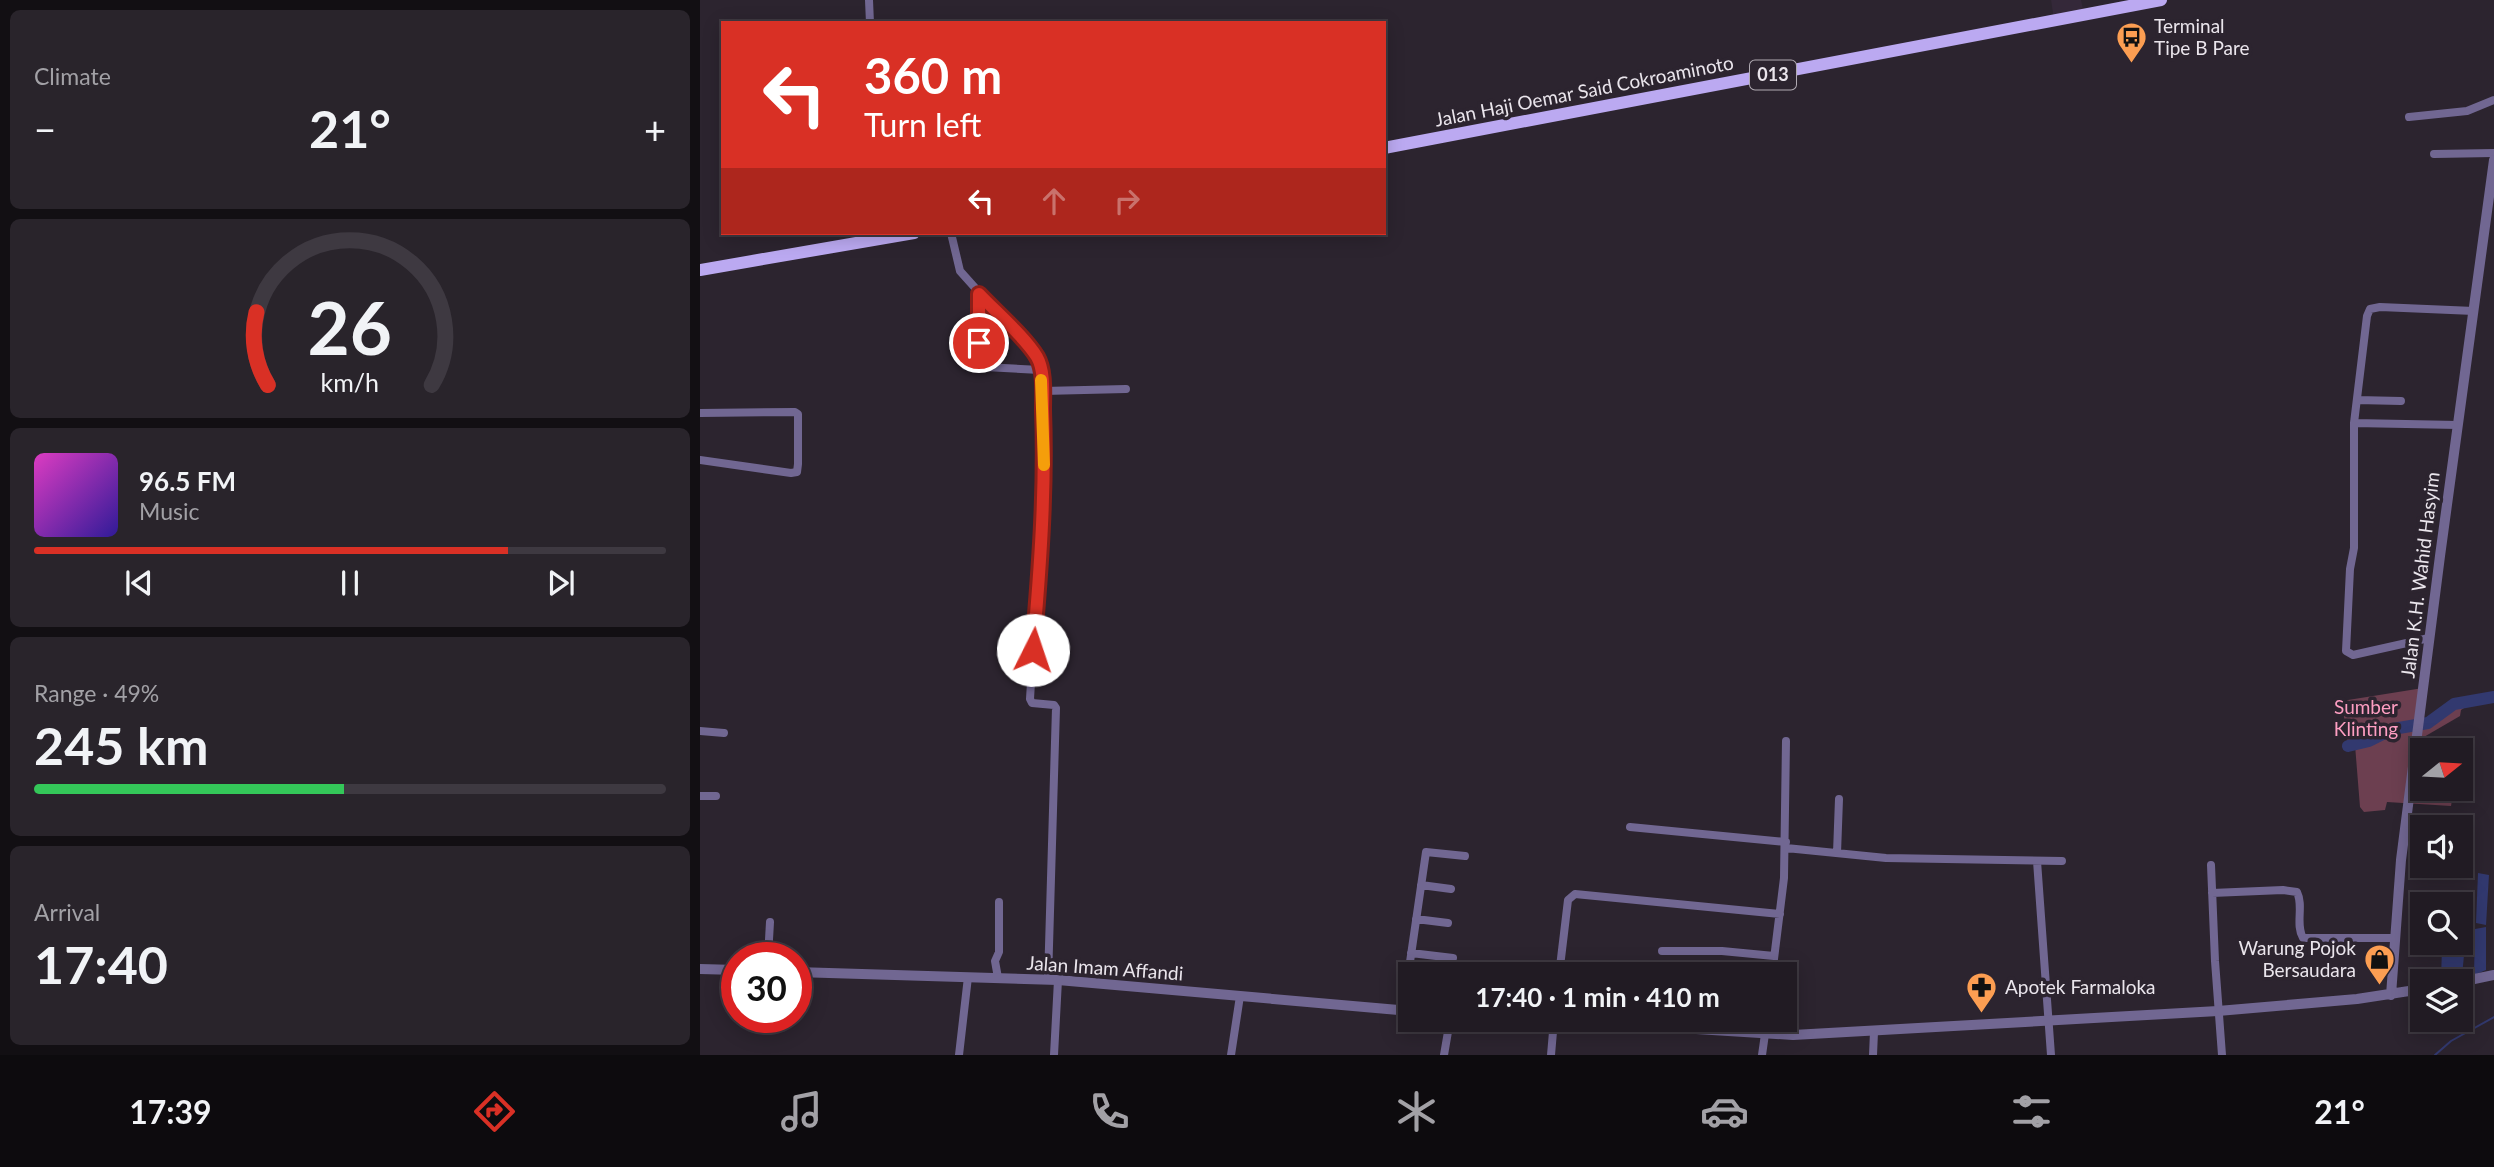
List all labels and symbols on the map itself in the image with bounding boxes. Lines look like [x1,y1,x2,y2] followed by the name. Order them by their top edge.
[2154,14,2250,59] place label: Terminal Tipe B Pare
[2114,20,2148,64] bus stop icon: Terminal Tipe B Pare
[1433,50,1735,131] street label: Jalan Haji Oemar Said Cokroaminoto
[1750,60,1796,90] road number: 013
[949,313,1009,373] pin
[2395,471,2444,679] street label: Jalan K.H. Wahid Hasyim
[996,613,1070,687] position arrow
[2334,695,2398,740] park label: Sumber Klinting
[2410,738,2473,802] north arrow
[2238,936,2356,981] place label: Warung Pojok Bersaudara
[721,942,812,1033] speed limit sign: 30
[2362,942,2396,986] shop icon: Warung Pojok Bersaudara
[1026,951,1184,984] street label: Jalan Imam Affandi
[1965,970,1999,1014] pharmacy icon: Apotek Farmaloka
[2005,975,2156,998] place label: Apotek Farmaloka

